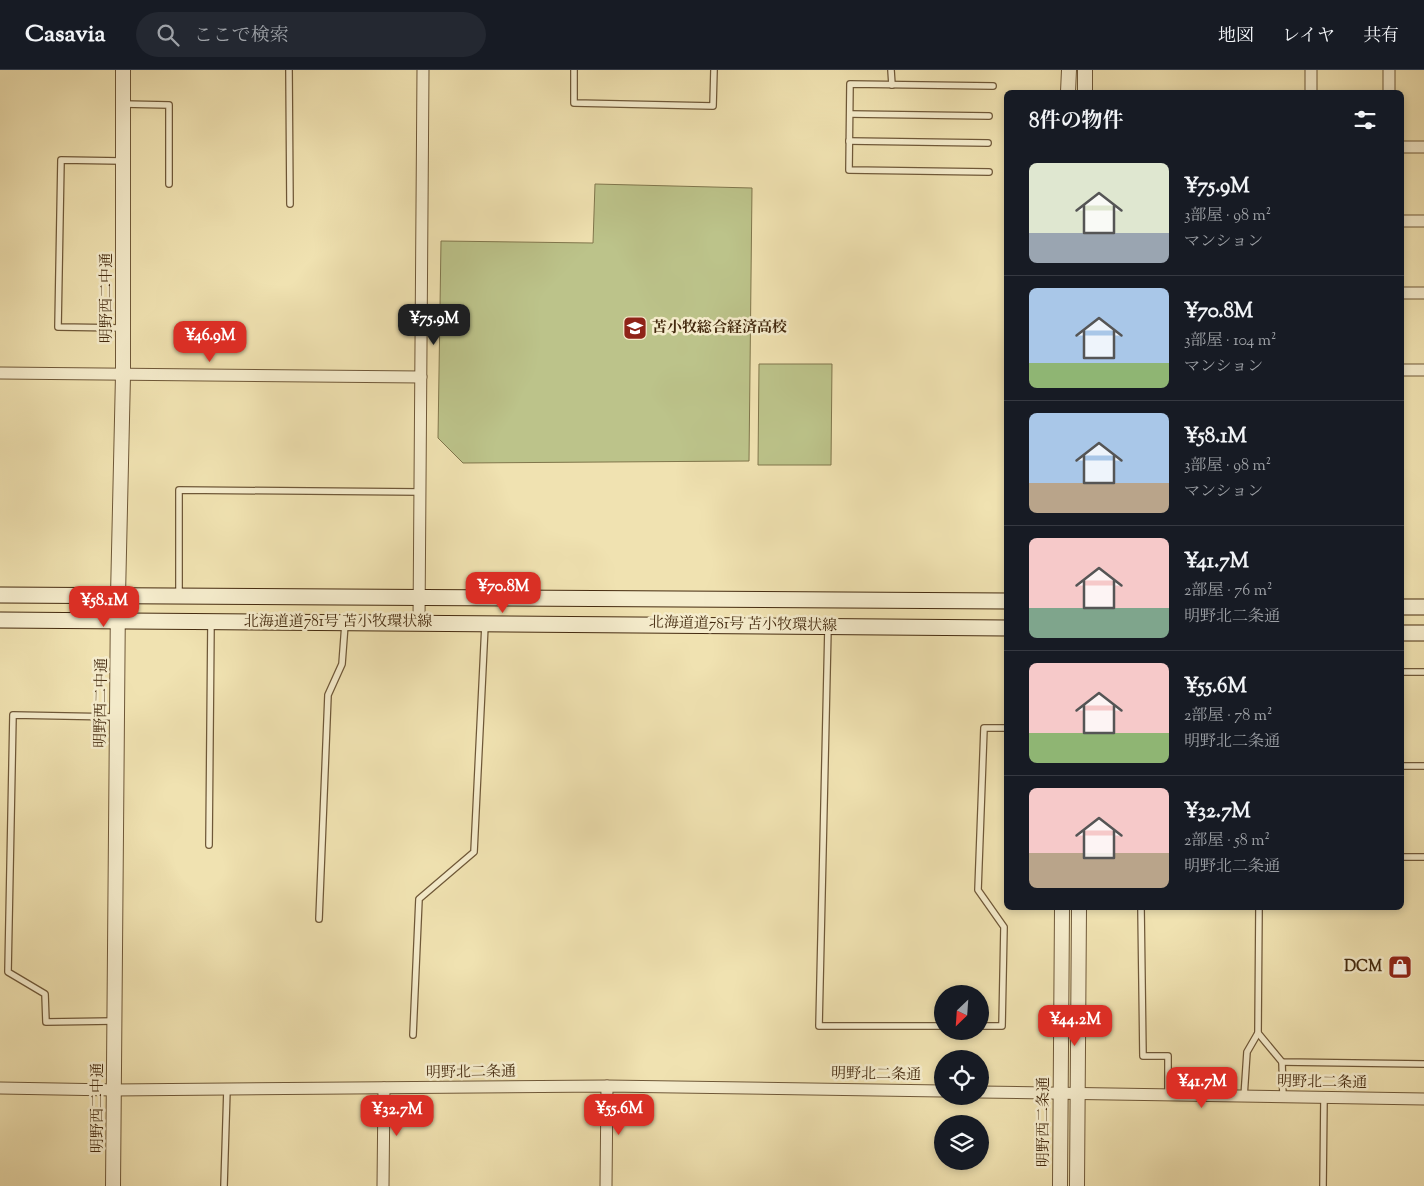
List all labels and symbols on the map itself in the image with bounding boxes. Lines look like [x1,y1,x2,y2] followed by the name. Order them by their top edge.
[97,253,118,343] street label: 明野西二中通
[393,304,475,346] pin: ¥75.9M
[622,315,648,341] school or university icon: 苫小牧総合経済高校
[652,318,787,339] place label: 苫小牧総合経済高校
[169,320,251,363] pin: ¥46.9M
[462,572,544,614] pin: ¥70.8M
[63,586,145,628] pin: ¥58.1M
[244,612,432,633] street label: 北海道道781号 苫小牧環状線
[649,613,837,637] street label: 北海道道781号 苫小牧環状線
[91,658,113,748] street label: 明野西二中通
[1387,954,1413,980] shop icon: DCM
[1344,957,1382,978] place label: DCM
[934,985,989,1040] north arrow
[1034,1004,1116,1047] pin: ¥44.2M
[426,1062,516,1084] street label: 明野北二条通
[88,1063,109,1153] street label: 明野西二中通
[831,1064,921,1086] street label: 明野北二条通
[1161,1066,1243,1109] pin: ¥41.7M
[1277,1072,1367,1094] street label: 明野北二条通
[1034,1077,1055,1167] street label: 明野西二条通
[356,1094,438,1137] pin: ¥32.7M
[578,1094,660,1136] pin: ¥55.6M

